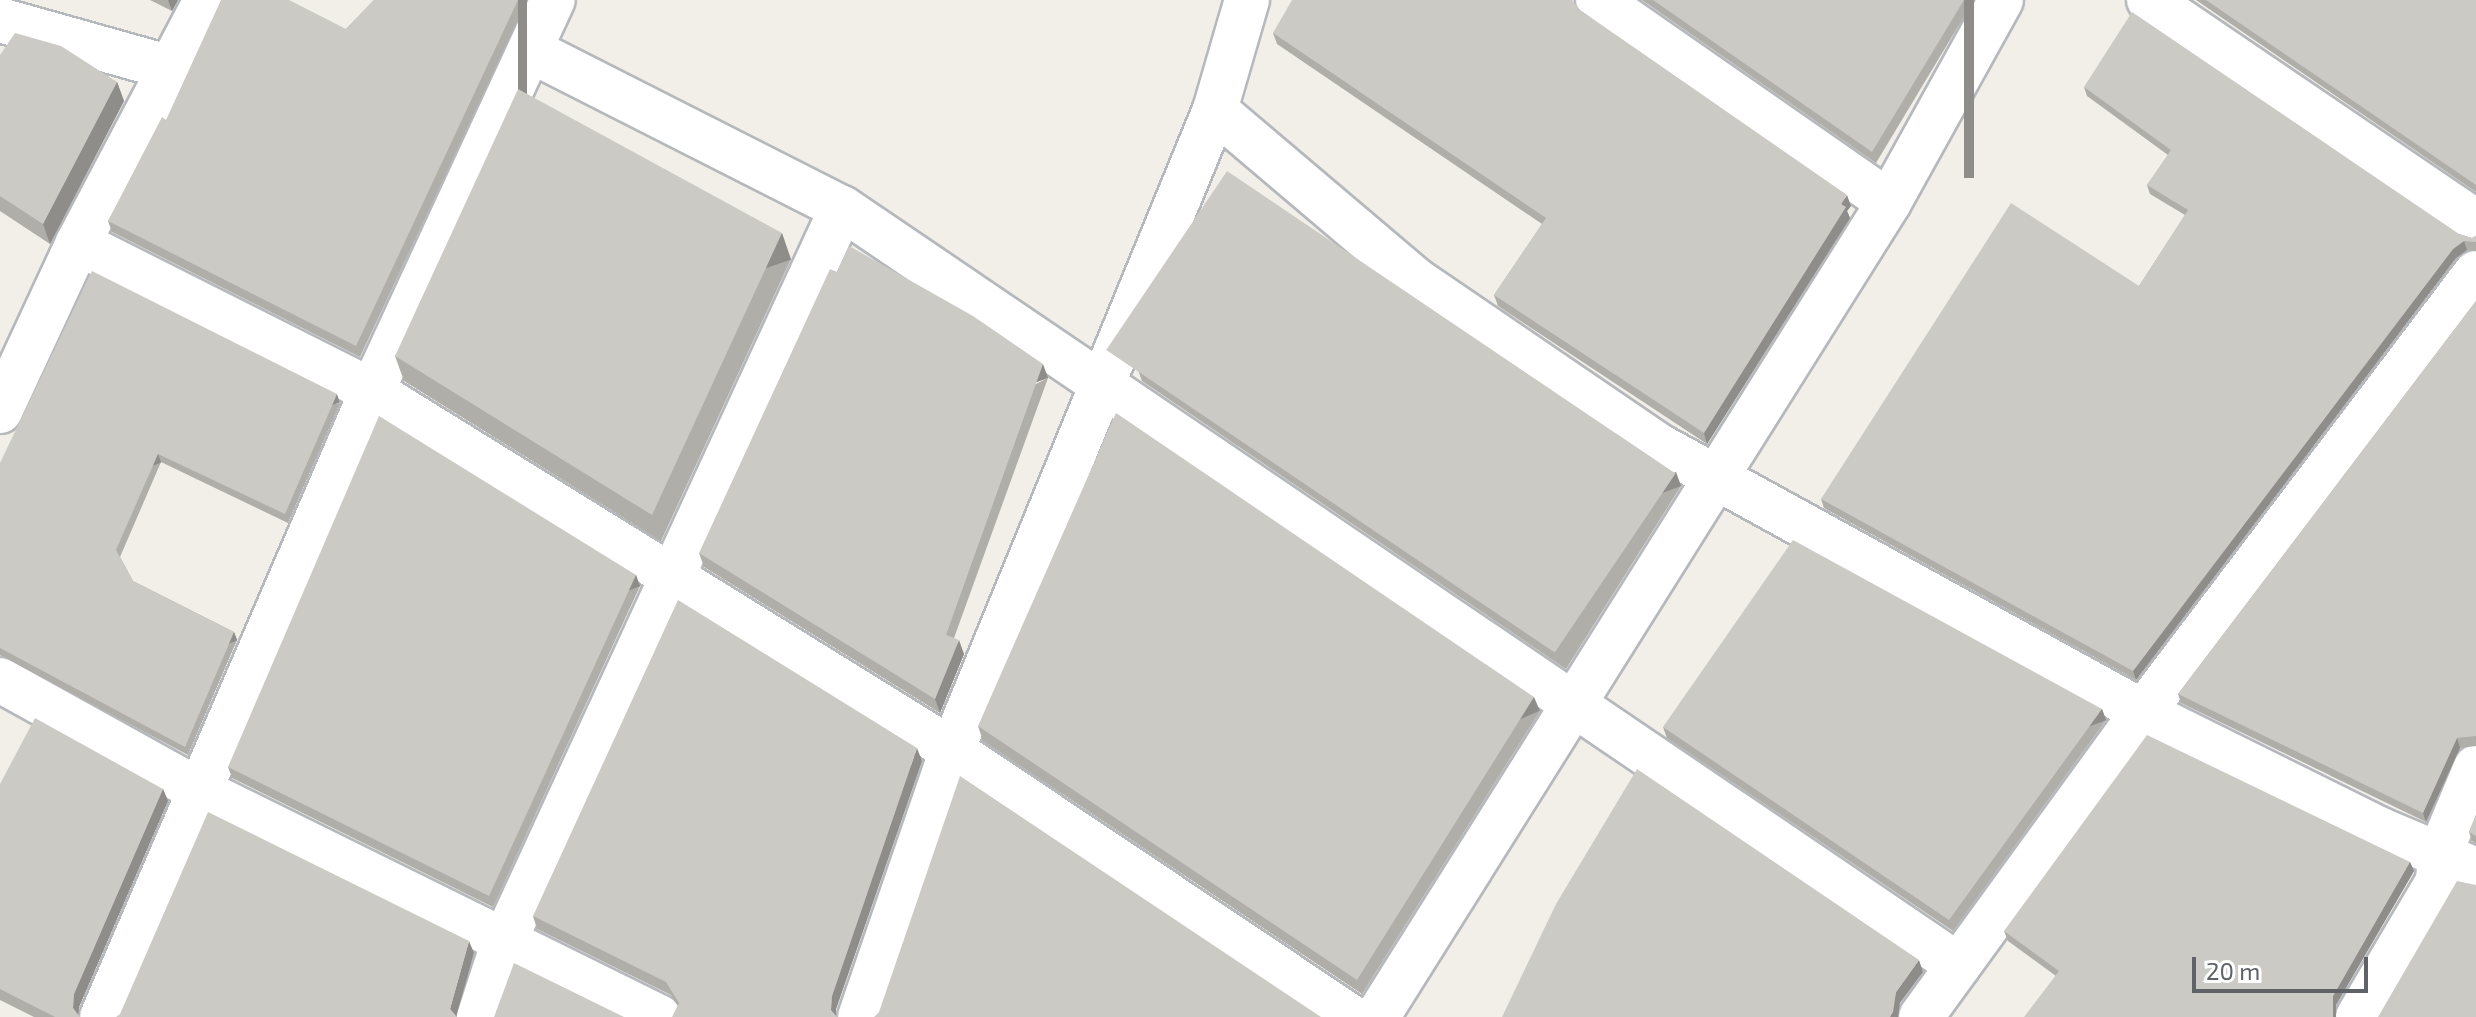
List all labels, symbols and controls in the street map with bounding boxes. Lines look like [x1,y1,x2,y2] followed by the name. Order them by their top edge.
[2196,941,2372,991] scale bar
[2206,956,2260,985] text: 20 m

